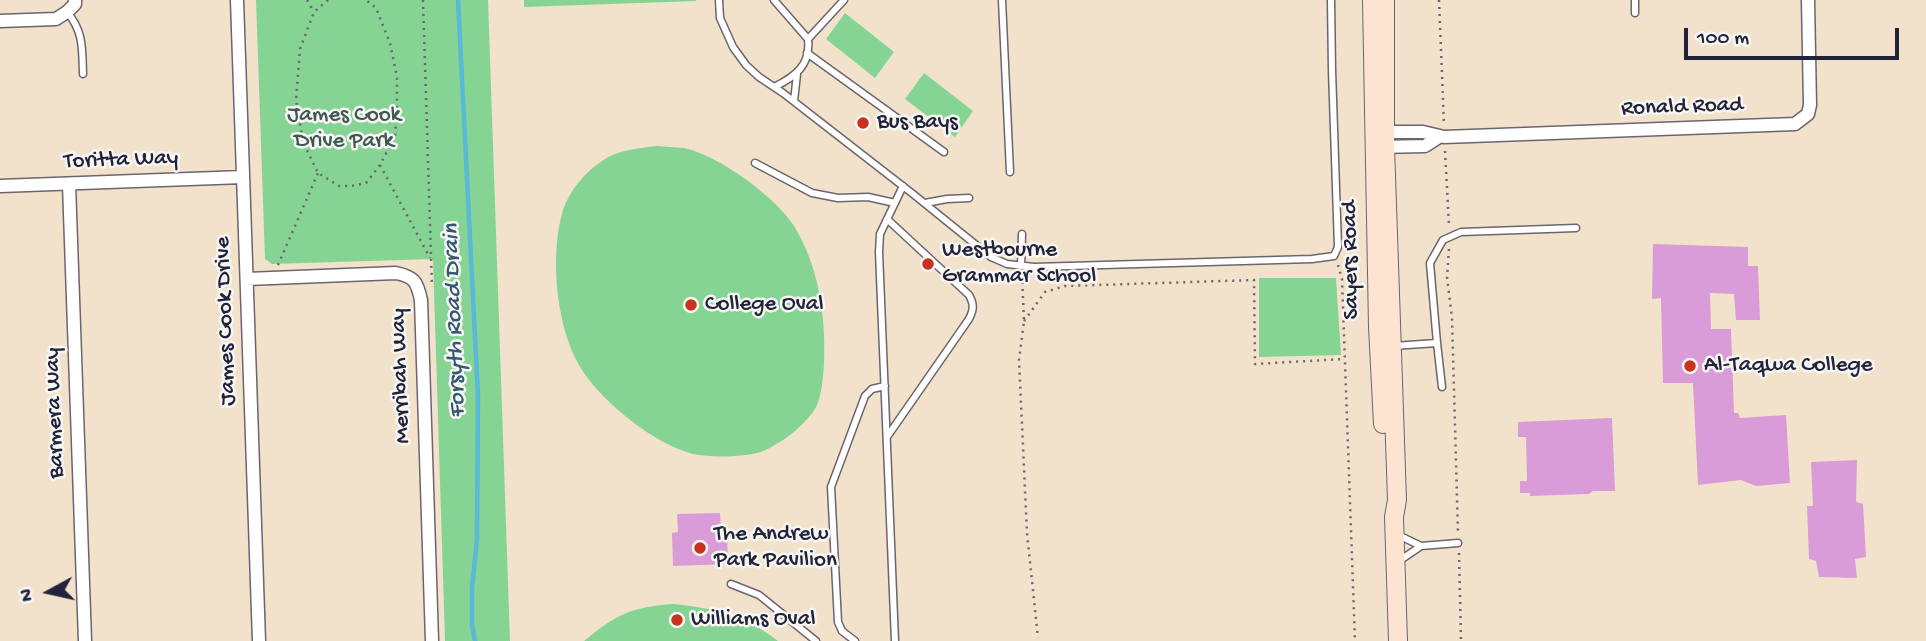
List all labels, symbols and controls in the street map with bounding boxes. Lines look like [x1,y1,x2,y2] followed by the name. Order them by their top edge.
[1688,14,1903,58] scale bar
[1697,27,1749,52] text: 100 m
[1621,92,1743,124] street label: Ronald Road
[287,102,401,156] park label: James Cook Drive Park
[877,109,958,137] place label: Bus Bays
[855,115,871,131] marker: Bus Bays
[63,145,179,177] street label: Toritta Way
[1337,200,1367,320] street label: Sayers Road
[438,223,474,419] water label: Forsyth Road Drain
[210,236,244,406] street label: James Cook Drive
[942,237,1096,291] place label: Westbourne Grammar School
[920,256,936,272] marker: Westbourne Grammar School
[705,291,824,319] place label: College Oval
[683,297,699,313] marker: College Oval
[386,308,418,444] street label: Merribah Way
[40,347,72,479] street label: Barmera Way
[1704,352,1873,380] place label: Al-Taqwa College
[1682,358,1698,374] marker: Al-Taqwa College
[714,521,837,575] place label: The Andrew Park Pavilion
[692,540,708,556] marker: The Andrew Park Pavilion
[14,557,84,627] north arrow
[15,587,40,603] text: N
[691,606,815,634] place label: Williams Oval
[669,612,685,628] marker: Williams Oval

